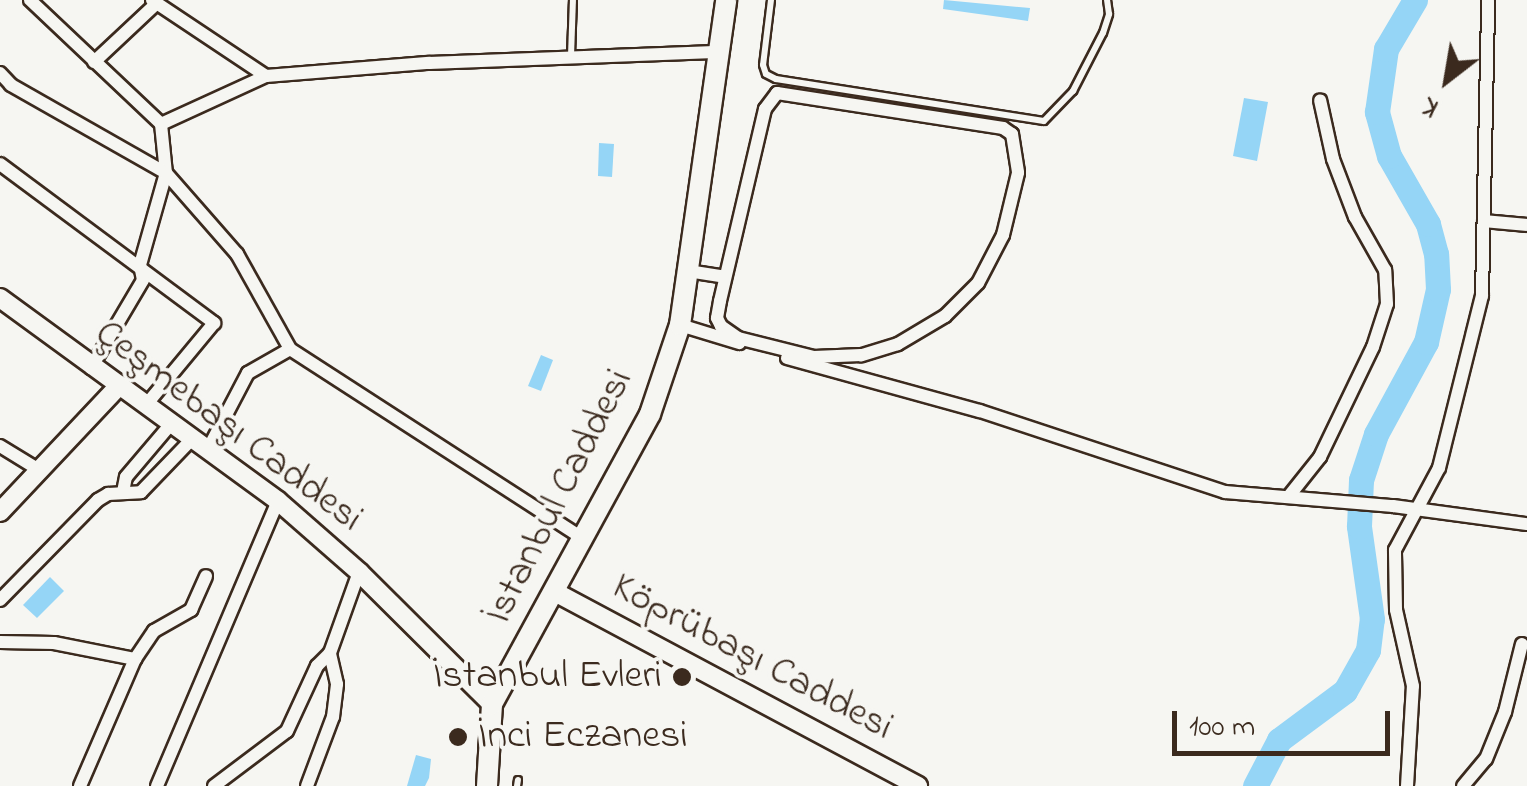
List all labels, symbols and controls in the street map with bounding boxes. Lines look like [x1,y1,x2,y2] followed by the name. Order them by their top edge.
[1397,30,1497,130] north arrow
[1415,85,1448,127] text: K
[84,310,372,544] street label: Çeşmebaşı Caddesi
[475,362,645,632] street label: İstanbul Caddesi
[603,564,901,752] street label: Köprübaşı Caddesi
[433,653,662,701] place label: İstanbul Evleri
[671,666,693,688] marker: İstanbul Evleri
[1177,691,1394,753] scale bar
[1189,706,1255,750] text: 100 m
[478,713,688,761] place label: İnci Eczanesi
[447,726,469,748] marker: İnci Eczanesi

